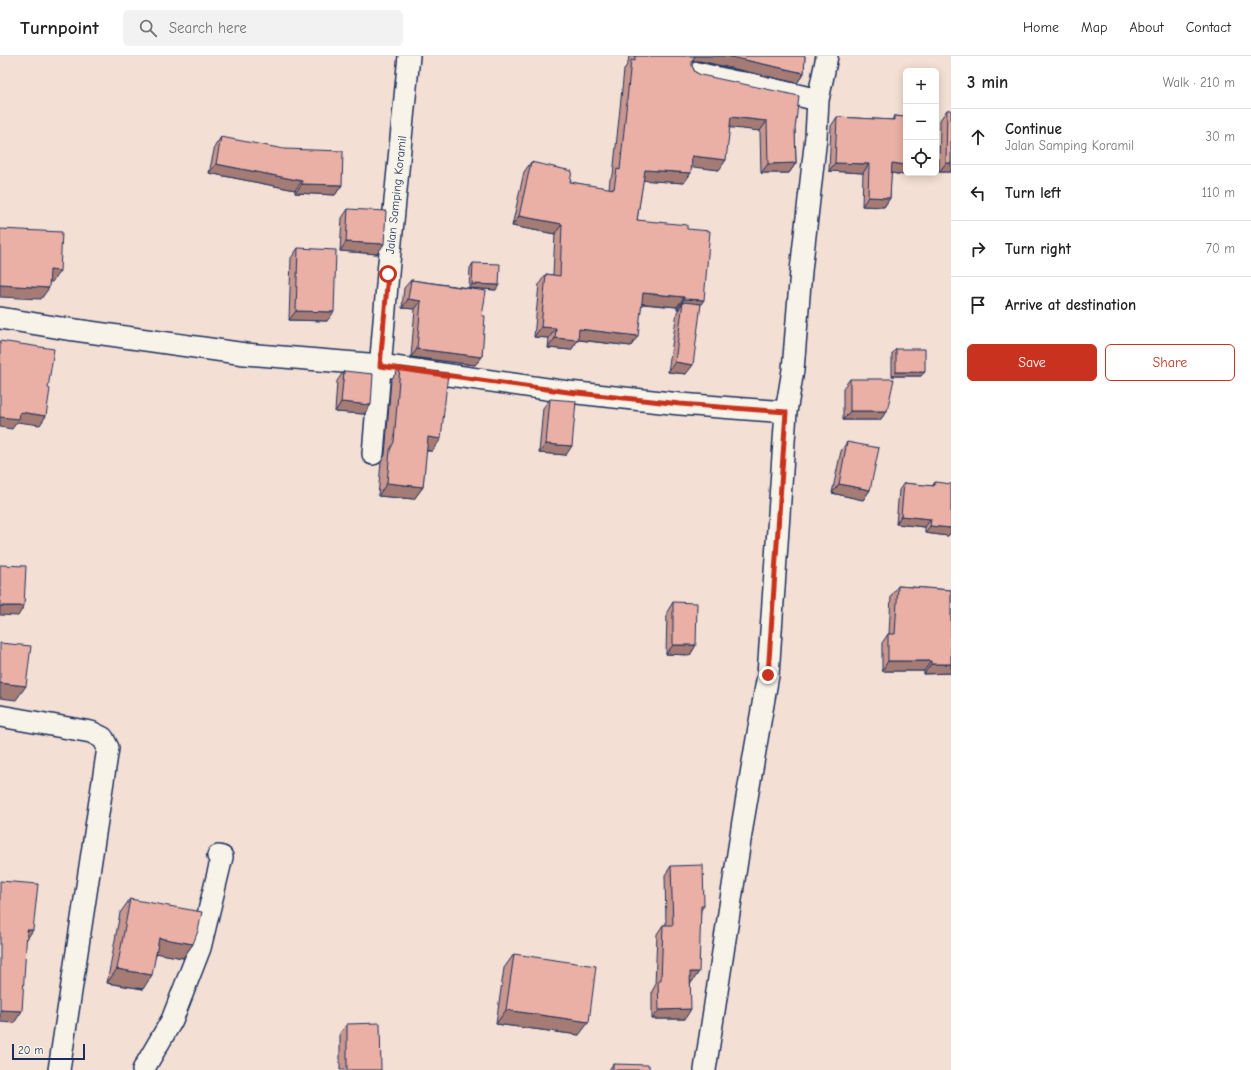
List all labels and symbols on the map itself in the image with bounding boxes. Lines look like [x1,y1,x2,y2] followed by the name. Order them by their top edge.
[383,135,409,255] street label: Jalan Samping Koramil
[379,265,397,283] route start
[759,666,777,684] route end
[12,1042,85,1061] scale bar

